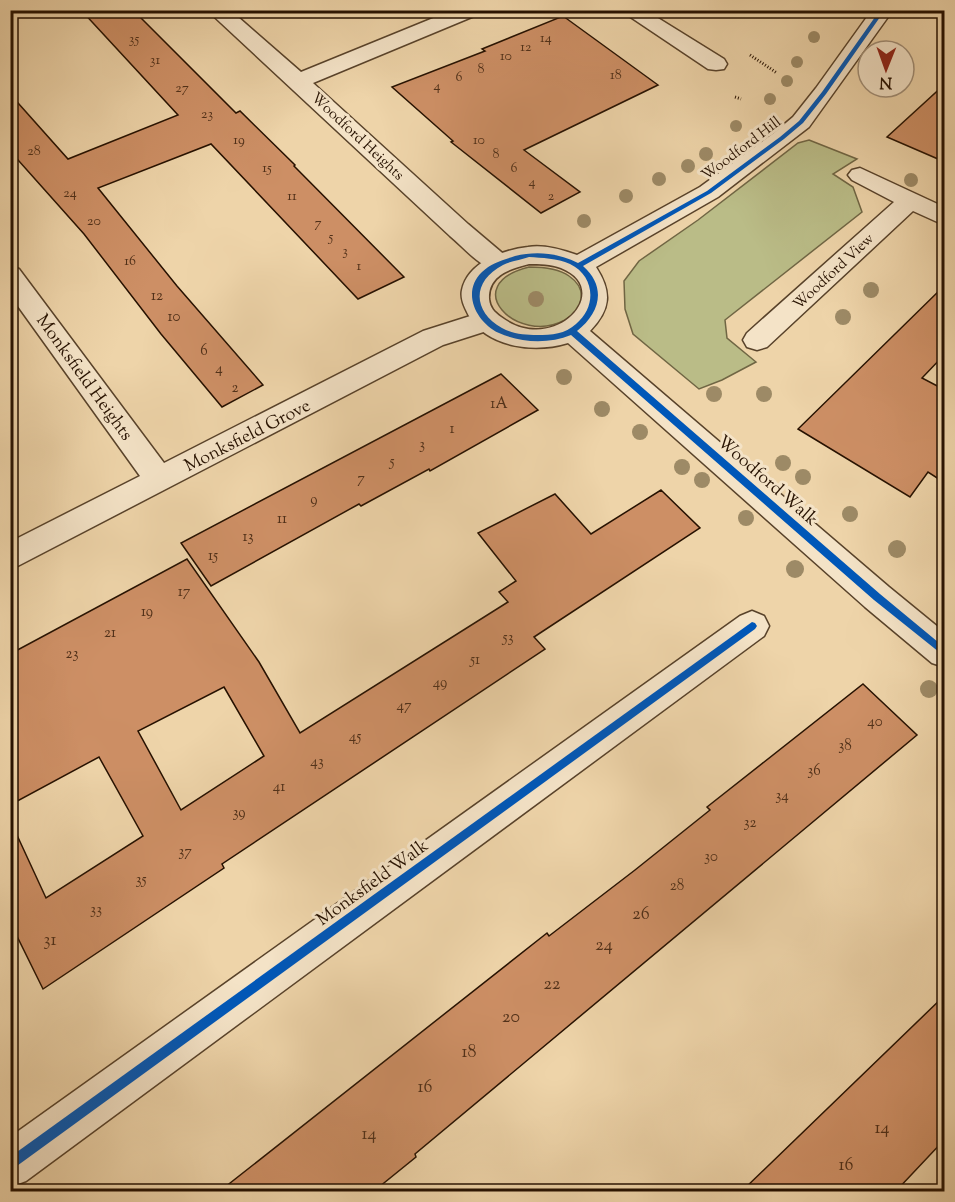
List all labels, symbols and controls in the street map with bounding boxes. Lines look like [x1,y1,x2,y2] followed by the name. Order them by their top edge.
[540,29,552,49] house number: 14
[129,30,139,50] house number: 35
[520,38,532,58] house number: 12
[856,39,916,99] north arrow
[500,47,512,67] house number: 10
[150,51,160,71] house number: 31
[478,60,485,80] house number: 8
[610,66,622,86] house number: 18
[456,68,463,88] house number: 6
[879,70,892,93] text: N
[433,77,441,97] house number: 4
[175,79,189,99] house number: 27
[306,88,408,186] street label: Woodford Heights
[201,105,213,125] house number: 23
[698,112,786,186] street label: Woodford Hill
[233,131,245,151] house number: 19
[473,131,485,151] house number: 10
[27,142,41,162] house number: 28
[493,145,500,165] house number: 8
[262,159,272,179] house number: 15
[511,159,518,179] house number: 6
[528,173,536,193] house number: 4
[63,184,77,204] house number: 24
[287,187,297,207] house number: 11
[548,187,555,207] house number: 2
[87,212,101,232] house number: 20
[314,214,322,234] house number: 7
[328,228,334,248] house number: 5
[789,229,879,315] street label: Woodford View
[342,242,348,262] house number: 3
[124,252,136,272] house number: 16
[357,257,362,277] house number: 1
[151,286,163,307] house number: 12
[168,307,181,328] house number: 10
[29,310,138,447] street label: Monksfield Heights
[200,341,208,362] house number: 6
[215,359,223,380] house number: 4
[231,378,239,399] house number: 2
[180,394,316,480] street label: Monksfield Grove
[490,394,508,415] house number: 1A
[449,419,455,440] house number: 1
[710,430,823,533] street label: Woodford Walk
[419,435,425,456] house number: 3
[388,452,395,473] house number: 5
[357,469,365,490] house number: 7
[310,490,318,511] house number: 9
[277,509,287,530] house number: 11
[242,527,254,548] house number: 13
[208,546,218,567] house number: 15
[178,582,191,603] house number: 17
[141,602,153,623] house number: 19
[104,623,116,644] house number: 21
[501,628,514,649] house number: 53
[65,644,79,665] house number: 23
[469,650,480,671] house number: 51
[433,673,447,694] house number: 49
[396,696,412,717] house number: 47
[867,712,883,733] house number: 40
[349,727,361,748] house number: 45
[838,736,852,757] house number: 38
[310,752,324,773] house number: 43
[807,761,821,782] house number: 36
[273,777,285,798] house number: 41
[775,786,789,807] house number: 34
[232,803,246,824] house number: 39
[743,813,757,834] house number: 32
[312,834,435,933] street label: Monksfield Walk
[178,842,192,863] house number: 37
[704,847,718,868] house number: 30
[135,870,147,891] house number: 35
[670,876,684,897] house number: 28
[90,900,102,921] house number: 33
[632,902,650,928] house number: 26
[43,928,57,954] house number: 31
[595,933,613,959] house number: 24
[544,972,561,998] house number: 22
[502,1005,520,1031] house number: 20
[461,1040,477,1066] house number: 18
[417,1075,433,1101] house number: 16
[874,1116,890,1142] house number: 14
[361,1122,377,1148] house number: 14
[838,1153,854,1179] house number: 16

